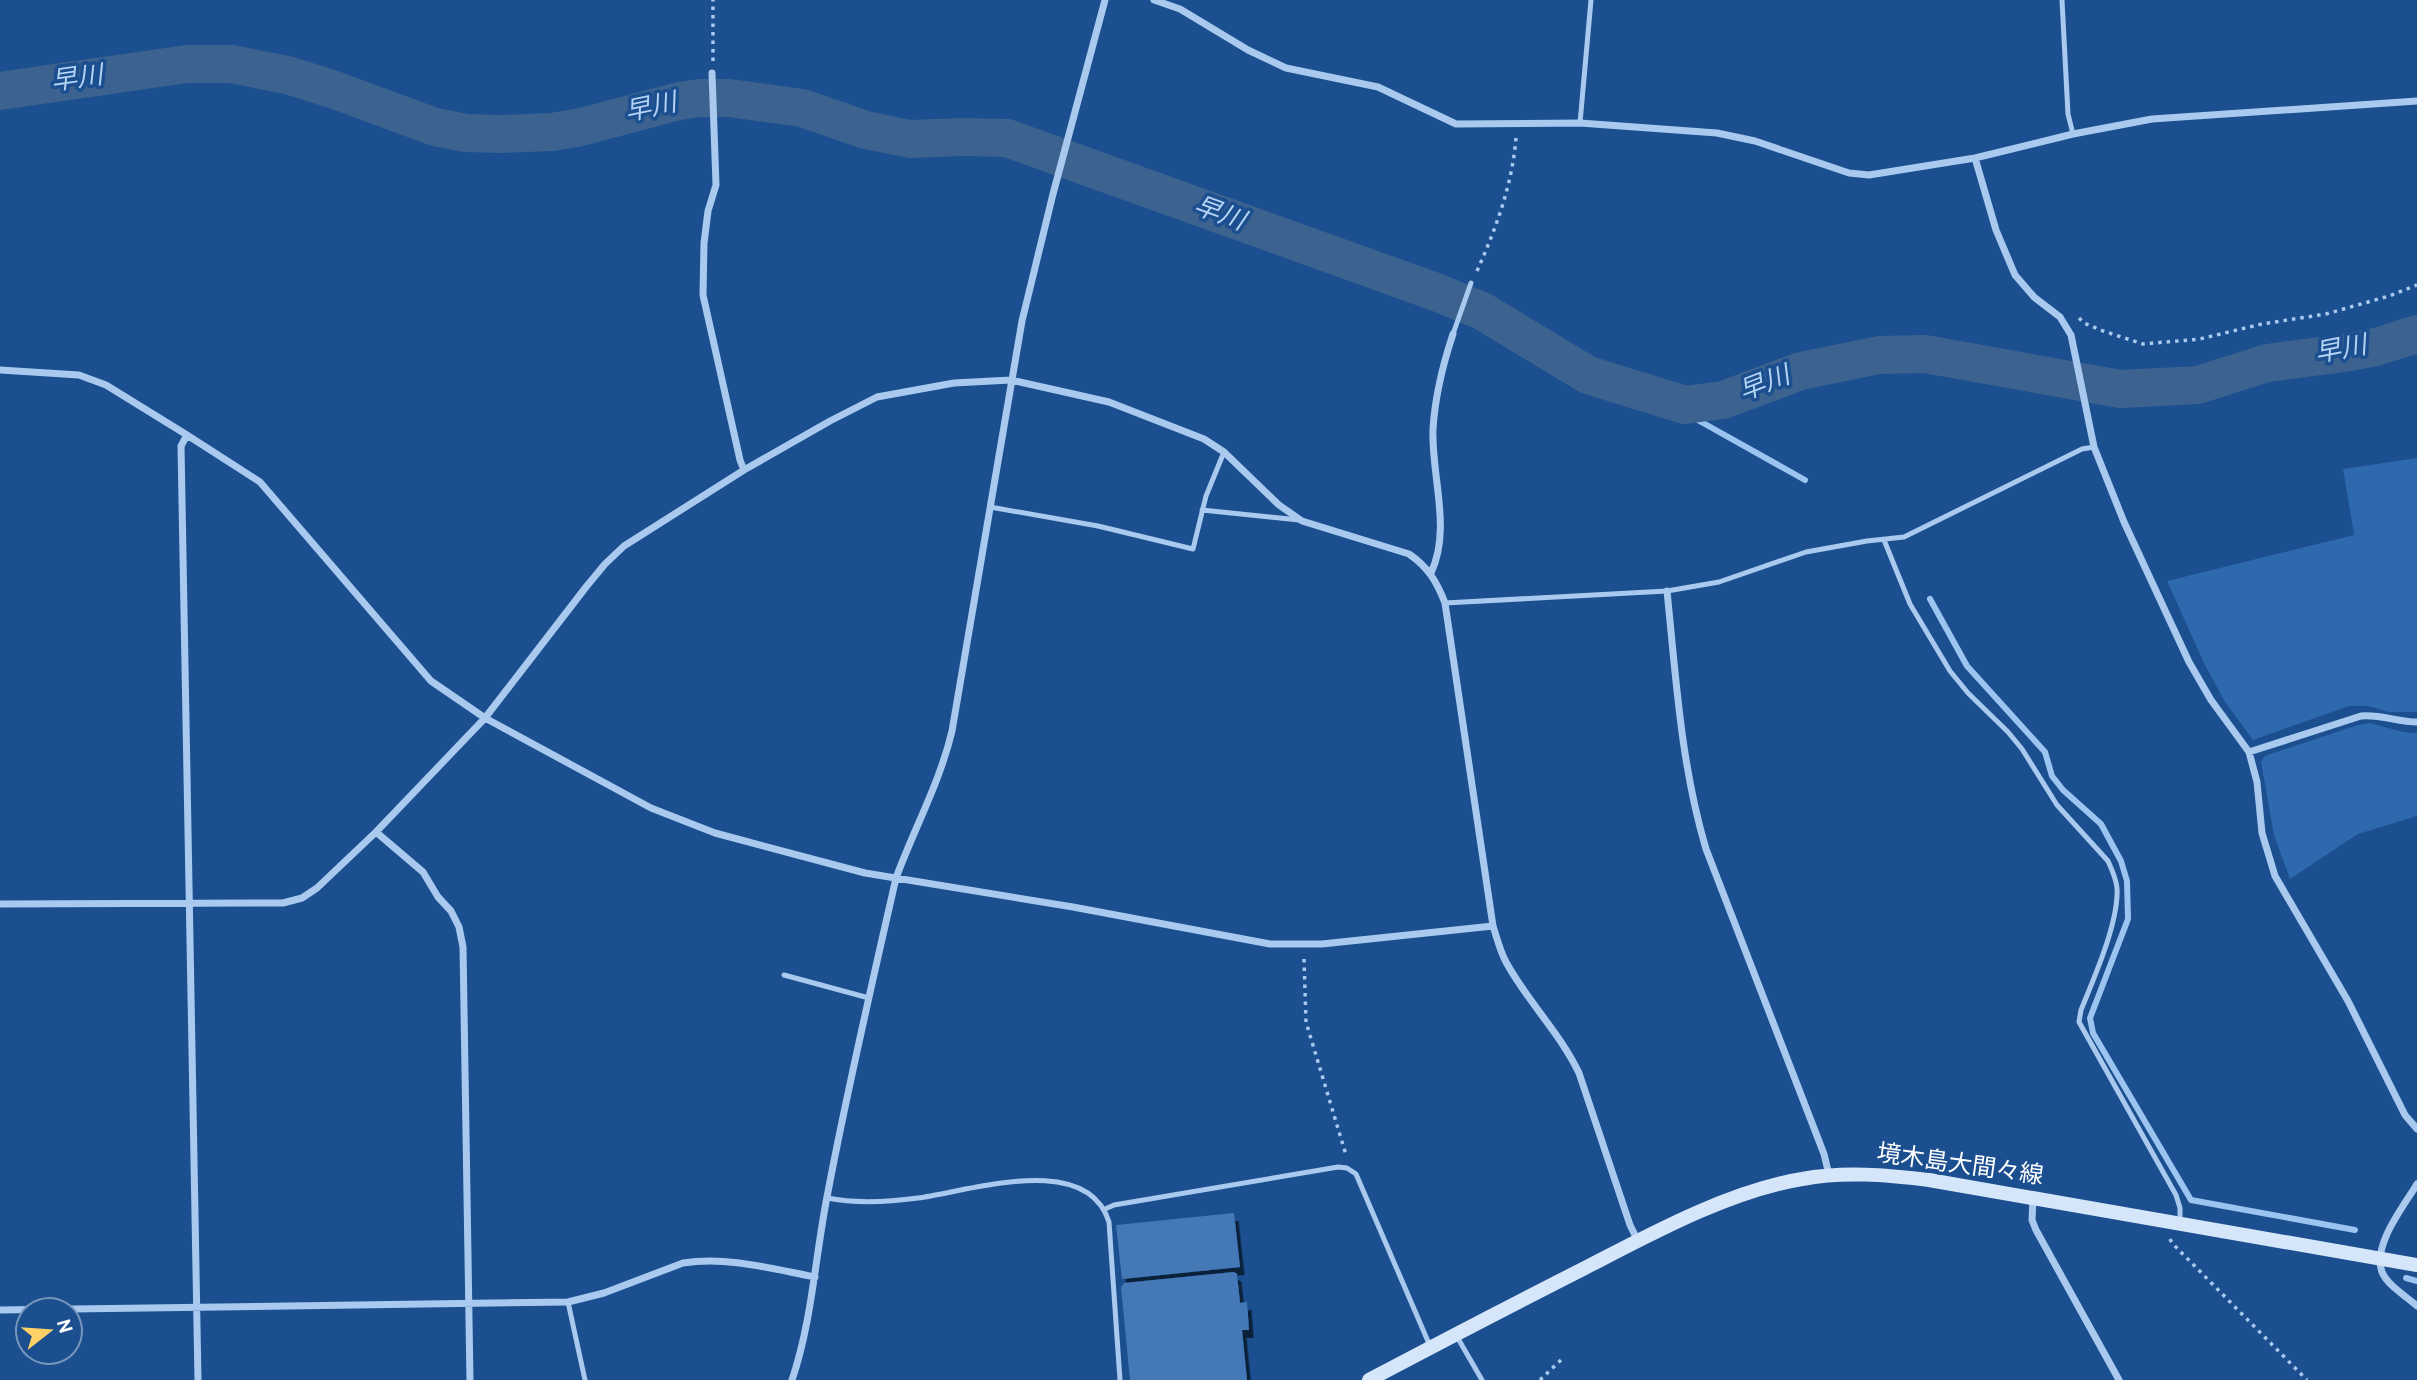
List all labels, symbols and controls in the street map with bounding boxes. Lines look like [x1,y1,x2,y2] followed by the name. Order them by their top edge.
[49,60,108,100] water label: 早川
[622,87,683,131] water label: 早川
[1189,191,1252,240] water label: 早川
[2312,329,2373,372] water label: 早川
[1735,359,1798,410] water label: 早川
[1875,1139,2045,1193] street label: 境木島大間々線
[14,1296,84,1366] north arrow
[50,1317,77,1337] text: N

